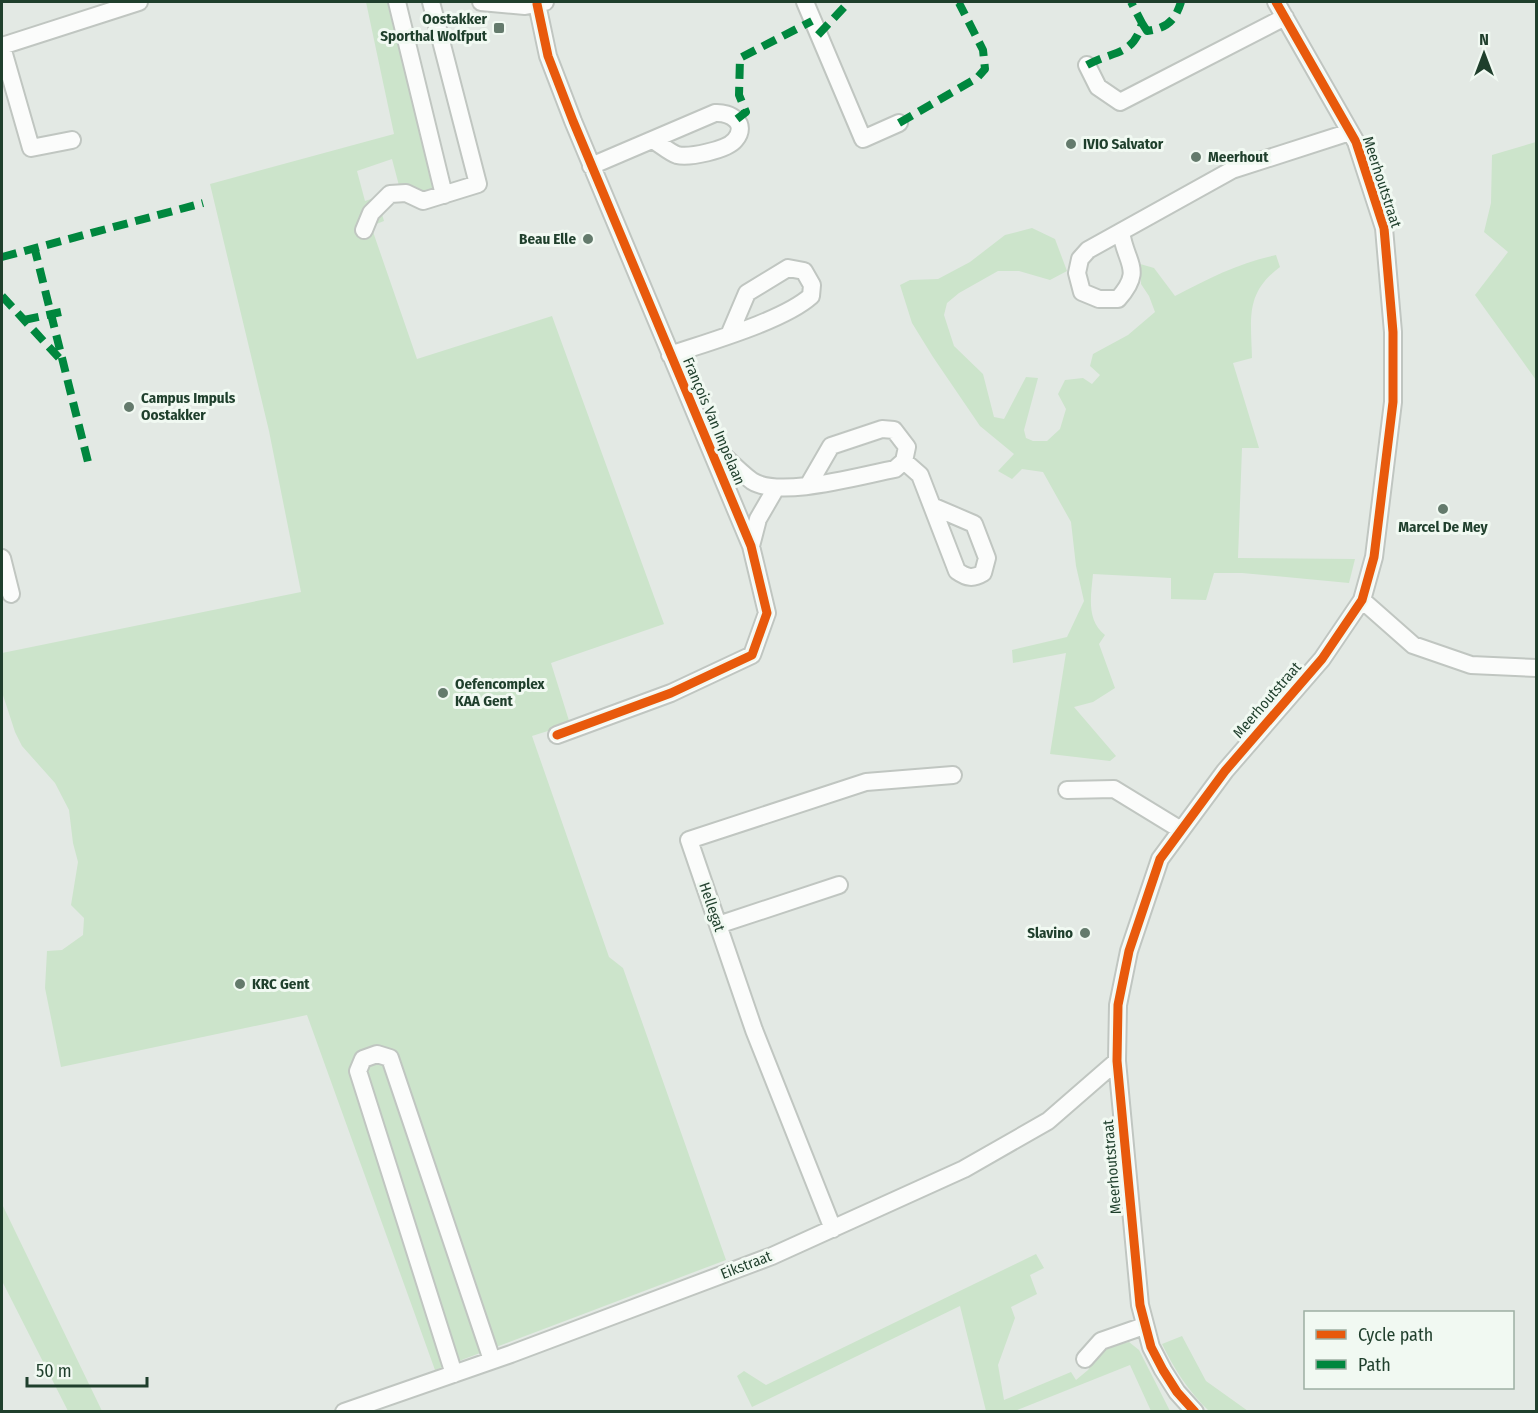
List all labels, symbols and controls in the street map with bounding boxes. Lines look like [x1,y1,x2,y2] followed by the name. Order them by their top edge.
[380,10,488,45] place label: Oostakker Sporthal Wolfput
[492,21,506,35] marker: Oostakker Sporthal Wolfput
[1454,24,1514,84] north arrow
[1479,30,1489,49] text: N
[1359,134,1405,230] street label: Meerhoutstraat
[1083,135,1164,153] place label: IVIO Salvator
[1064,137,1078,151] marker: IVIO Salvator
[1208,148,1269,166] place label: Meerhout
[1189,150,1203,164] marker: Meerhout
[519,230,576,248] place label: Beau Elle
[581,232,595,246] marker: Beau Elle
[679,354,749,488] street label: François Van Impelaan
[141,389,236,424] place label: Campus Impuls Oostakker
[122,400,136,414] marker: Campus Impuls Oostakker
[1436,502,1450,516] marker: Marcel De Mey
[1398,518,1489,536] place label: Marcel De Mey
[1229,658,1305,742] street label: Meerhoutstraat
[455,675,546,710] place label: Oefencomplex KAA Gent
[436,686,450,700] marker: Oefencomplex KAA Gent
[695,880,729,934] street label: Hellegat
[1027,924,1073,942] place label: Slavino
[1078,926,1092,940] marker: Slavino
[252,975,310,993] place label: KRC Gent
[233,977,247,991] marker: KRC Gent
[1099,1119,1125,1215] street label: Meerhoutstraat
[718,1247,774,1283] street label: Eikstraat
[1304,1311,1514,1389] legend
[1358,1324,1433,1346] text: Cycle path
[27,1350,147,1388] scale bar
[1358,1354,1391,1376] text: Path
[36,1360,72,1382] text: 50 m

